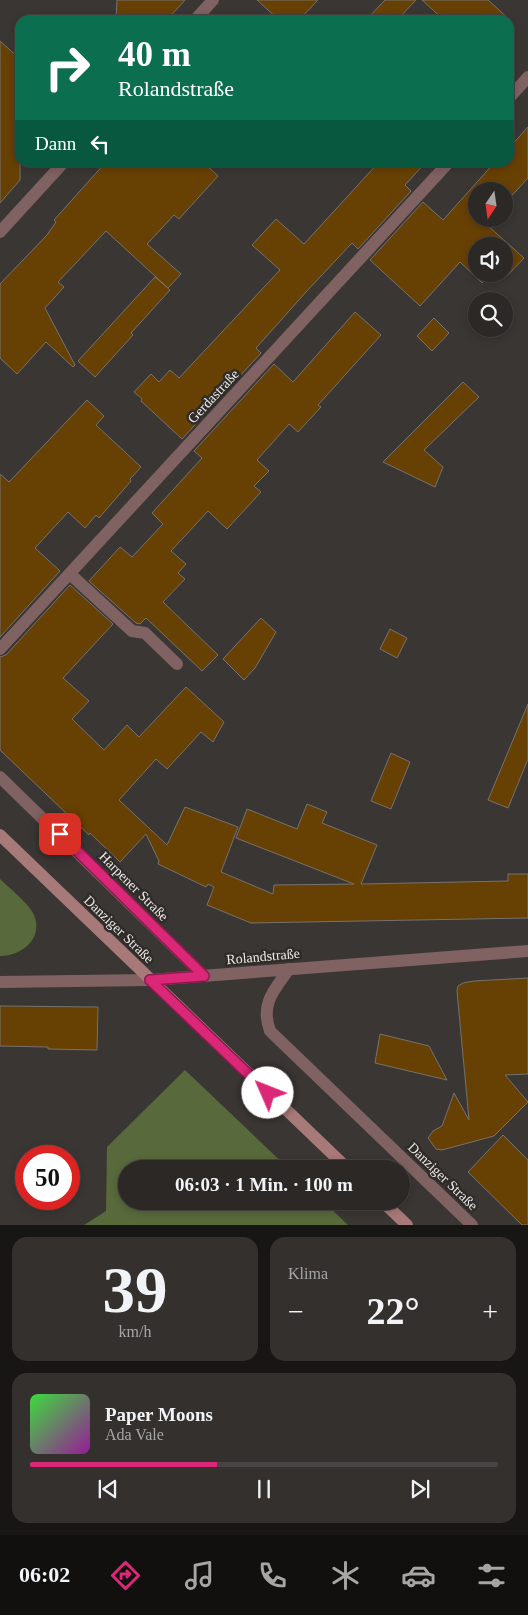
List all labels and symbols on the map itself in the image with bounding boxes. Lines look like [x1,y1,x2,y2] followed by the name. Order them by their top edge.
[468,182,512,228] north arrow
[185,366,242,426] street label: Gerdastraße
[39,813,81,855] pin
[96,849,171,924] street label: Harpener Straße
[81,893,156,966] street label: Danziger Straße
[226,946,300,967] street label: Rolandstraße
[241,1066,293,1118] position arrow
[405,1140,480,1213] street label: Danziger Straße
[15,1145,80,1210] speed limit sign: 50

